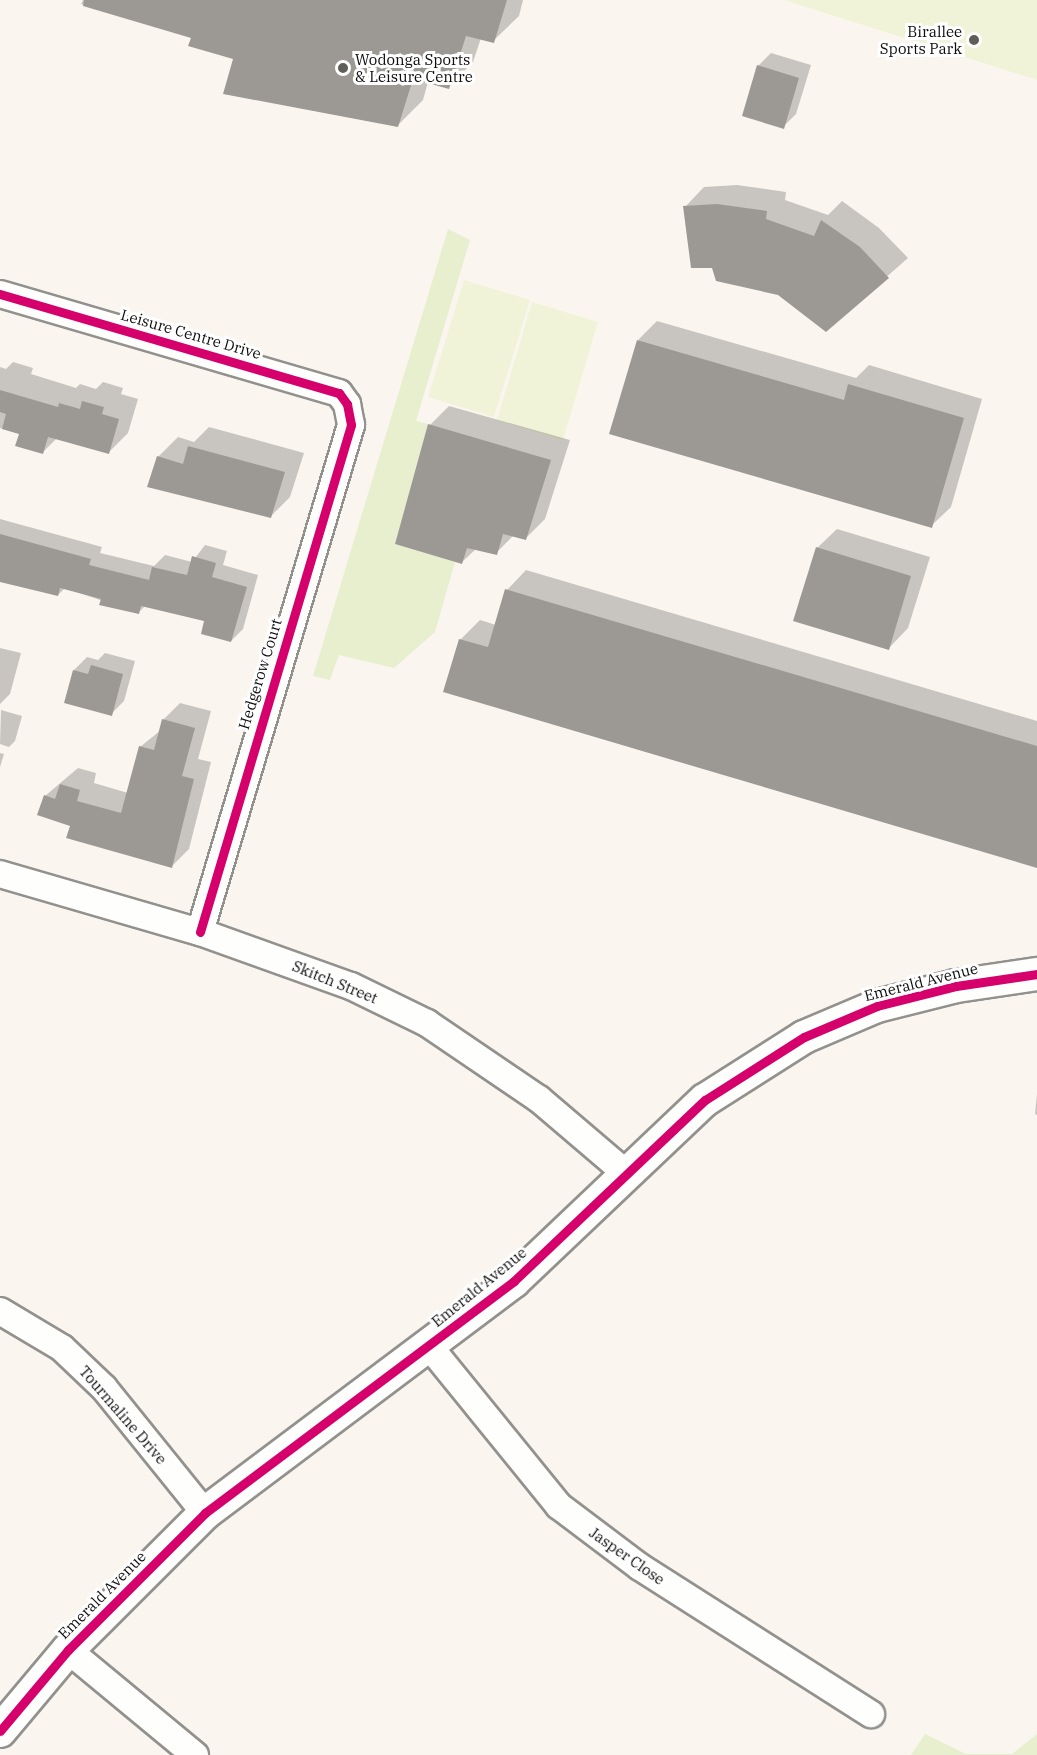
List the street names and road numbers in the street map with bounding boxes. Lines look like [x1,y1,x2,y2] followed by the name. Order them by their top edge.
[119,305,263,363] street label: Leisure Centre Drive
[235,616,285,732] street label: Hedgerow Court
[290,957,380,1007] street label: Skitch Street
[862,959,980,1005] street label: Emerald Avenue
[428,1243,530,1331] street label: Emerald Avenue
[75,1362,171,1468] street label: Tourmaline Drive
[586,1523,668,1589] street label: Jasper Close
[54,1547,150,1643] street label: Emerald Avenue

